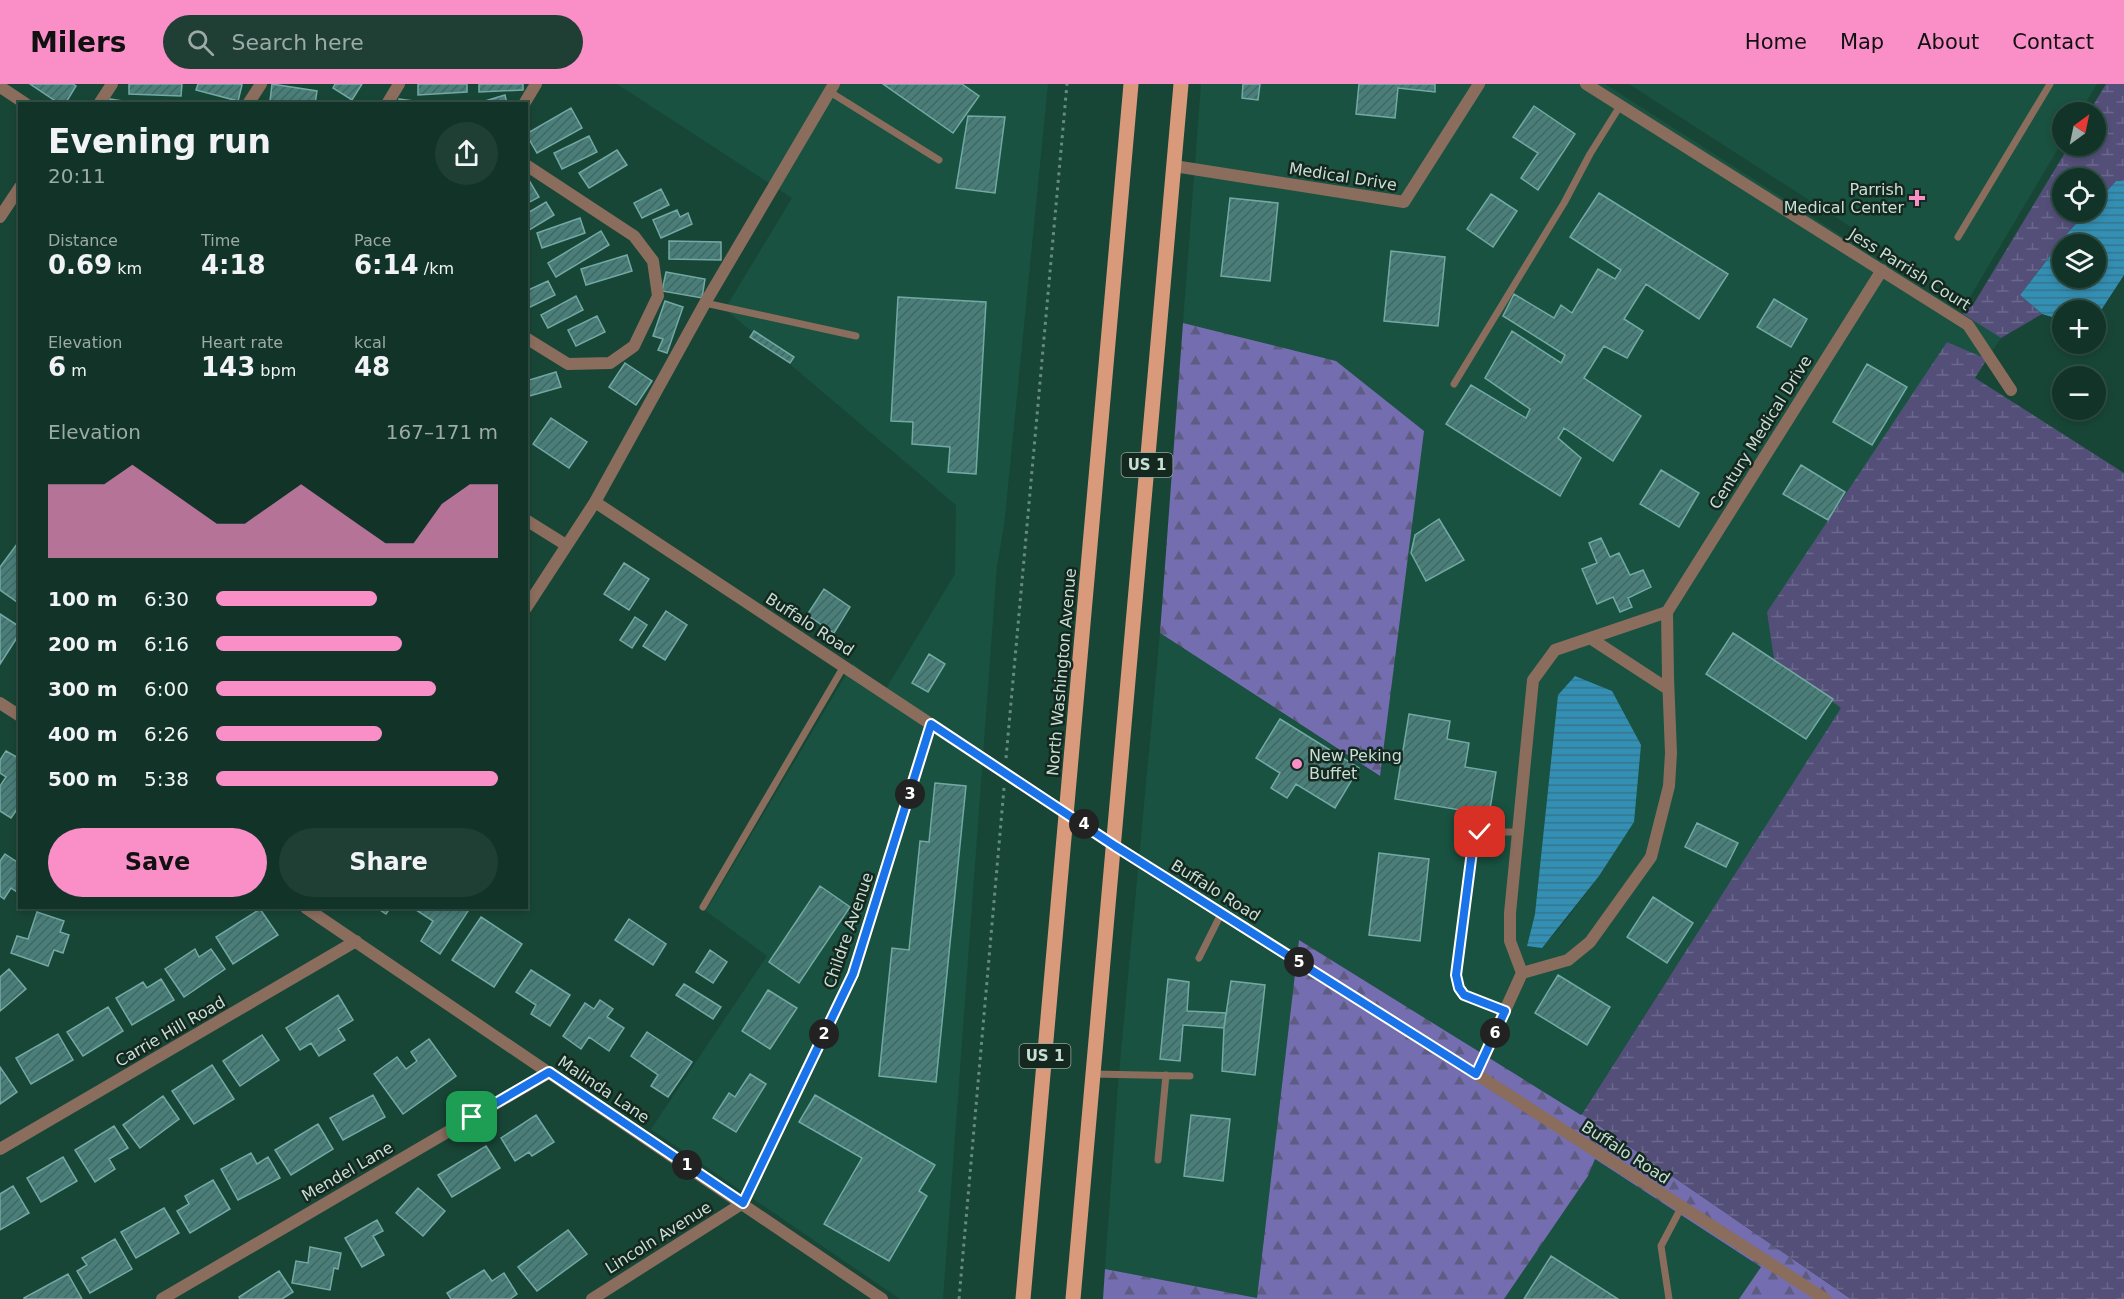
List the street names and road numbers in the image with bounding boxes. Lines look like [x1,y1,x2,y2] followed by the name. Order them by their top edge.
[1288,159,1398,194] street label: Medical Drive
[1845,224,1974,315] street label: Jess Parrish Court
[1705,352,1816,513] street label: Century Medical Drive
[1122,453,1172,477] road number: US 1
[1043,567,1080,777] street label: North Washington Avenue
[762,589,857,660] street label: Buffalo Road
[1168,855,1264,925] street label: Buffalo Road
[820,870,877,990] street label: Childre Avenue
[112,992,229,1071] street label: Carrie Hill Road
[1020,1044,1070,1068] road number: US 1
[554,1052,653,1127] street label: Malinda Lane
[1578,1117,1673,1188] street label: Buffalo Road
[298,1138,396,1205] street label: Mendel Lane
[602,1197,715,1278] street label: Lincoln Avenue

